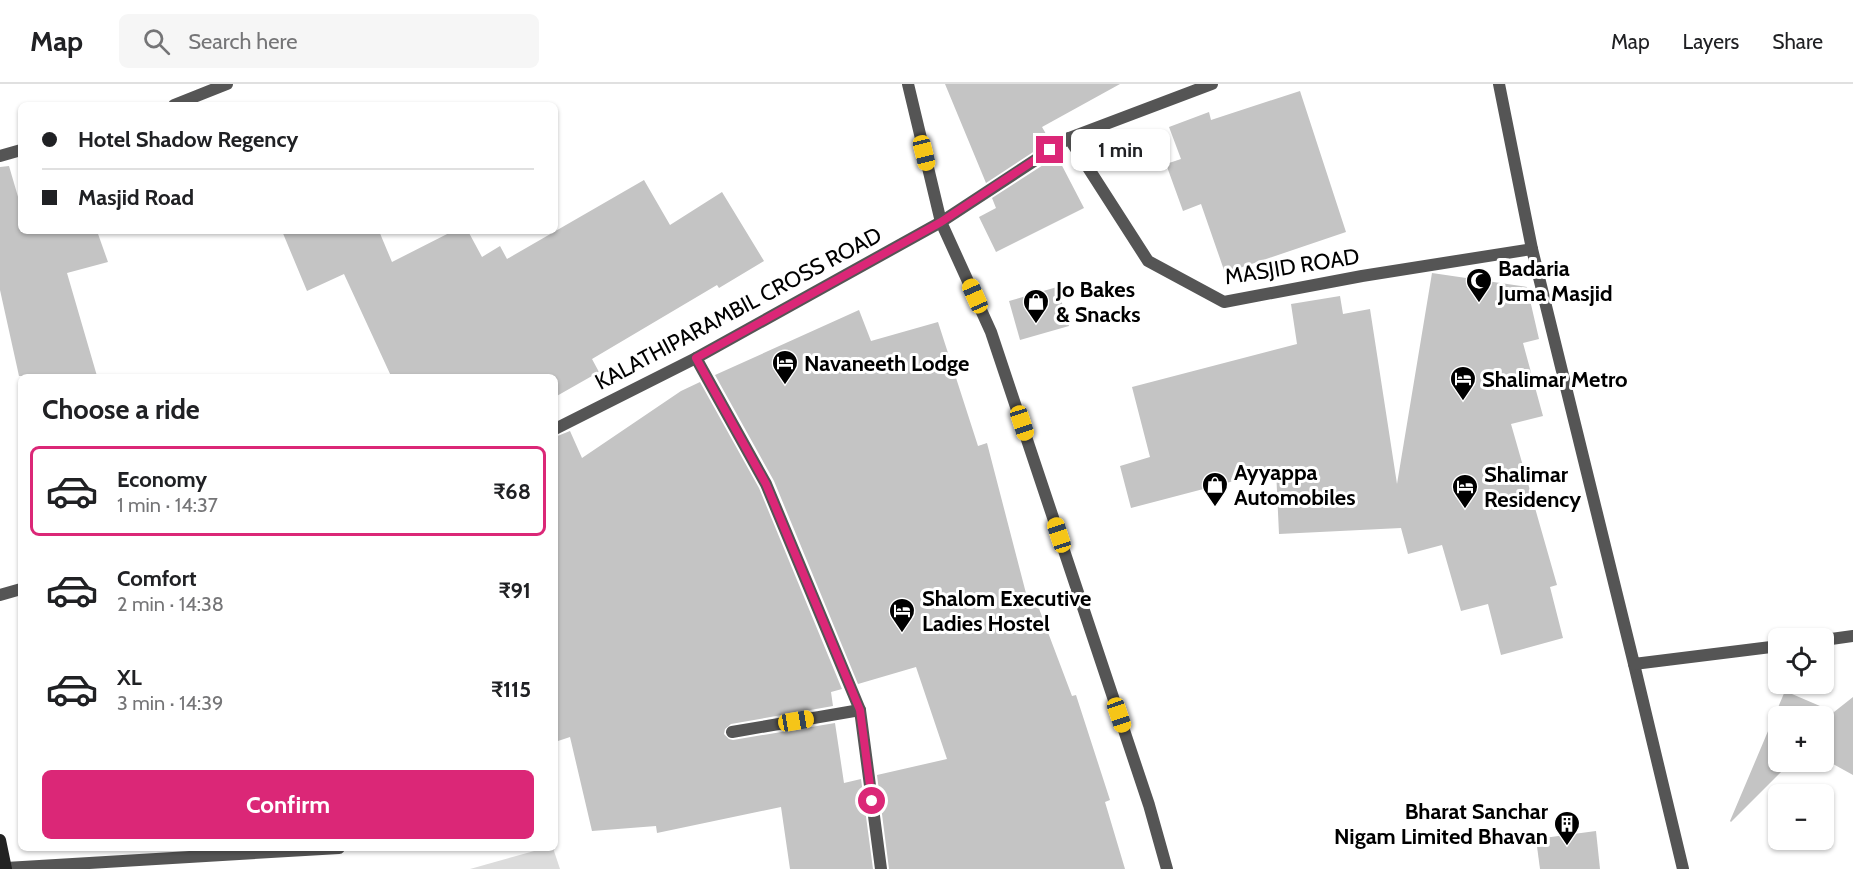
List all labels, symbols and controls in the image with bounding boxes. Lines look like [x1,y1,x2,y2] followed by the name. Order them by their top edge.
[119,14,539,68] search box
[30,24,83,58] text: Map
[140,25,173,58] icon: search
[188,28,297,55] text: Search here
[1611,29,1650,54] text: Map
[1683,29,1739,54] text: Layers
[1772,29,1823,54] text: Share
[78,126,298,153] text: Hotel Shadow Regency
[1071,129,1170,171] callout: 1 min
[911,133,937,173] car
[1036,136,1063,163] route end
[1098,138,1143,162] text: 1 min
[78,184,194,211] text: Masjid Road
[590,221,886,396] street label: KALATHIPARAMBIL CROSS ROAD
[1223,243,1361,290] street label: MASJID ROAD
[1497,255,1613,307] place label: Badaria Juma Masjid
[1464,266,1494,304] mosque icon: Badaria Juma Masjid
[959,276,991,316] car
[1055,276,1140,328] place label: Jo Bakes & Snacks
[1021,287,1051,325] shop icon: Jo Bakes & Snacks
[770,348,800,386] hotel icon: Navaneeth Lodge
[804,350,969,377] place label: Navaneeth Lodge
[1448,364,1478,402] hotel icon: Shalimar Metro
[1482,366,1628,393] place label: Shalimar Metro
[42,393,200,426] text: Choose a ride
[1008,403,1036,443] car
[1234,459,1355,511] place label: Ayyappa Automobiles
[1484,461,1581,513] place label: Shalimar Residency
[45,464,99,518] icon: car
[117,466,207,493] text: Economy
[1200,470,1230,508] shop icon: Ayyappa Automobiles
[1450,472,1480,510] hotel icon: Shalimar Residency
[493,478,531,505] text: ₹68
[117,493,218,517] text: 1 min · 14:37
[1045,515,1073,555] car
[45,563,99,617] icon: car
[117,565,196,592] text: Comfort
[499,577,531,604] text: ₹91
[922,585,1091,637] place label: Shalom Executive Ladies Hostel
[117,592,224,616] text: 2 min · 14:38
[887,596,917,634] hotel icon: Shalom Executive Ladies Hostel
[1768,628,1834,850] map controls
[1768,628,1834,694] button: locate
[45,662,99,716] icon: car
[117,664,142,691] text: XL
[491,676,531,703] text: ₹115
[117,691,223,715] text: 3 min · 14:39
[1105,695,1133,735] car
[1768,706,1834,772] button: +
[777,709,815,733] car
[42,770,534,839] button: Confirm
[1768,784,1834,850] button: −
[858,787,885,814] route start
[1334,798,1549,850] place label: Bharat Sanchar Nigam Limited Bhavan
[1552,809,1582,847] building icon: Bharat Sanchar Nigam Limited Bhavan

